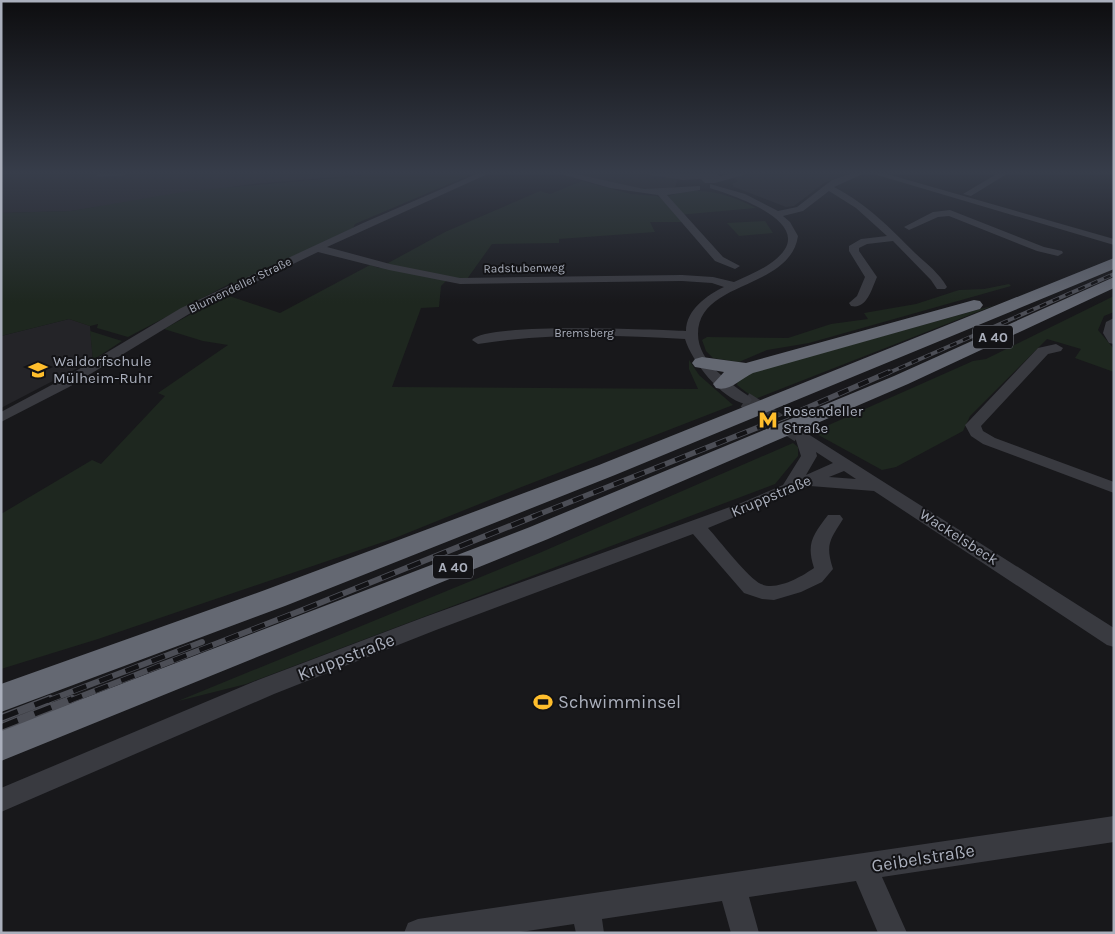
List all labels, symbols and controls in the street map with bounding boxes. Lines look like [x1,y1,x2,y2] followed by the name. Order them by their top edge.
[186,254,294,316] street label: Blumendeller Straße
[483,260,565,276] street label: Radstubenweg
[554,326,614,340] street label: Bremsberg
[973,326,1013,348] road number: A 40
[53,352,153,387] place label: Waldorfschule Mülheim-Ruhr
[27,359,49,381] school or university icon: Waldorfschule Mülheim-Ruhr
[783,402,864,437] place label: Rosendeller Straße
[757,409,779,431] metro station icon: Rosendeller Straße
[728,471,814,521] street label: Kruppstraße
[916,505,1002,569] street label: Wackelsbeck
[433,556,473,578] road number: A 40
[294,628,398,686] street label: Kruppstraße
[532,691,554,713] sports icon: Schwimminsel
[558,691,681,713] place label: Schwimminsel
[870,839,976,877] street label: Geibelstraße

